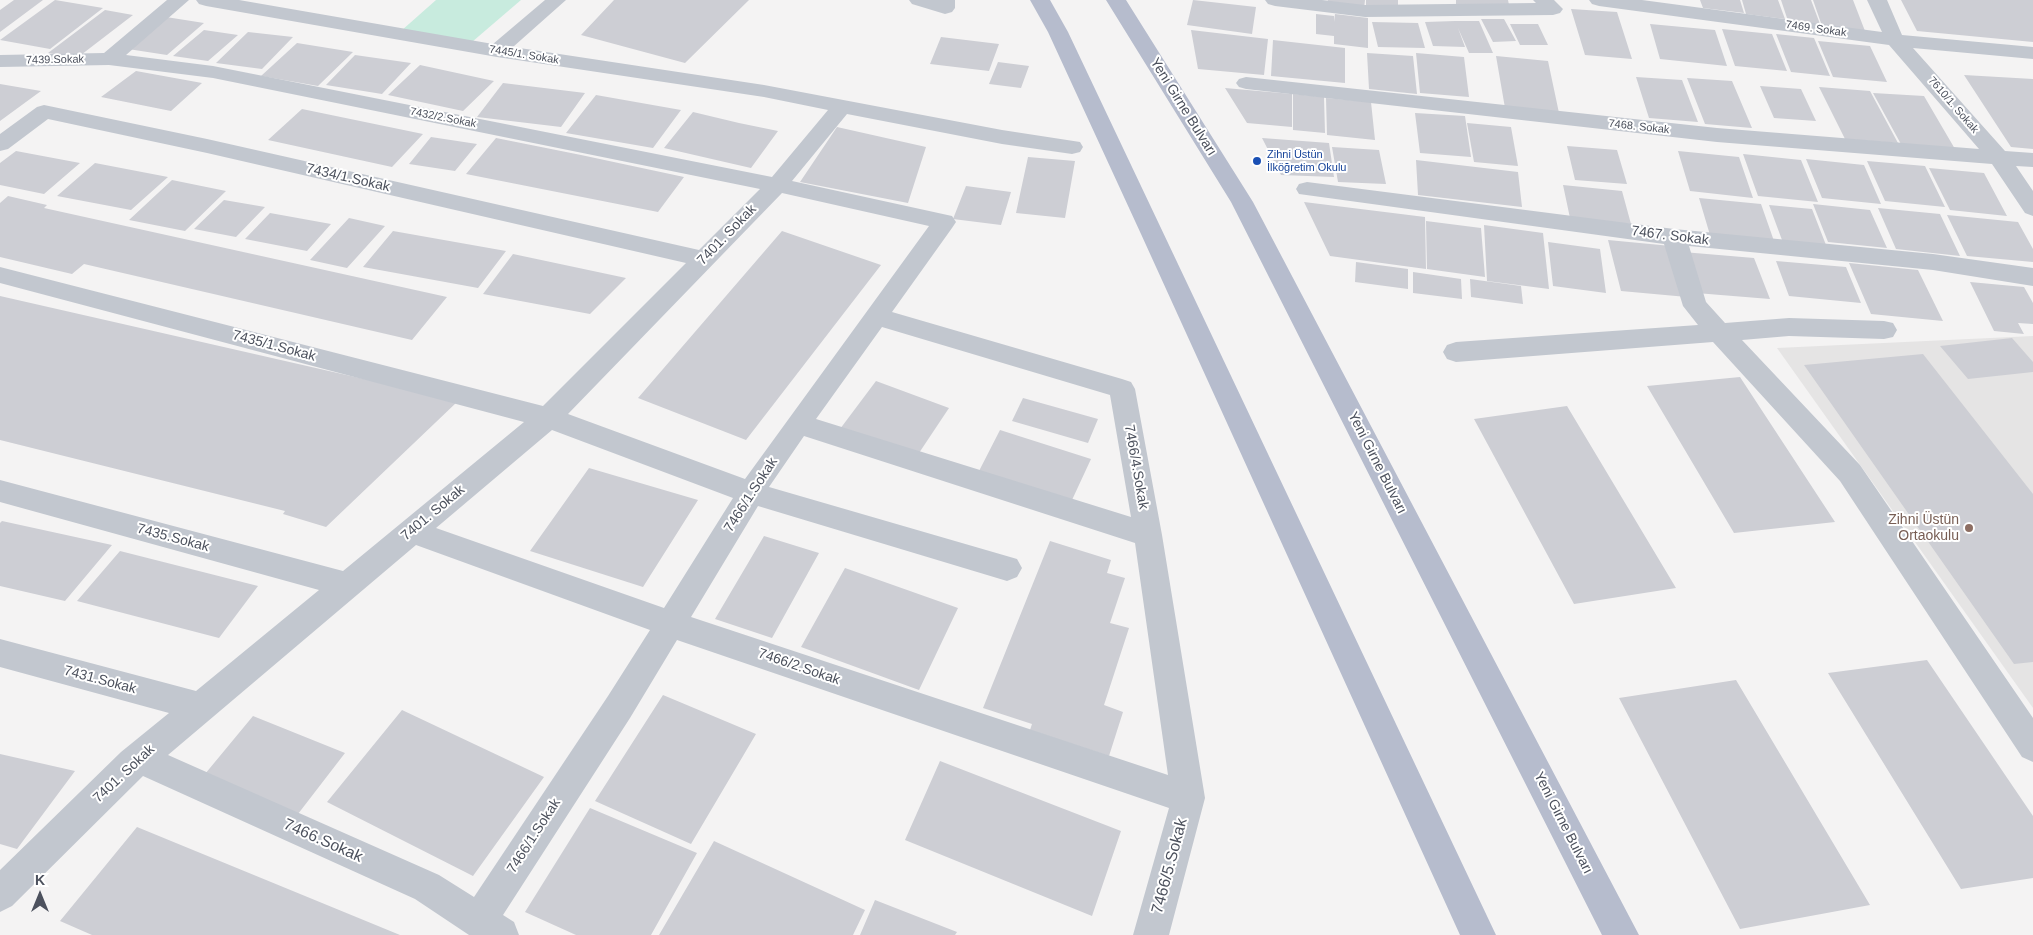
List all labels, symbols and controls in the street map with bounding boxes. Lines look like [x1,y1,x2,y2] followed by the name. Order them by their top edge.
[1785,18,1847,40] street label: 7469. Sokak
[488,43,560,67] street label: 7445/1. Sokak
[26,53,84,67] street label: 7439.Sokak
[1146,55,1220,159] street label: Yeni Girne Bulvarı
[1925,74,1981,136] street label: 7610/1. Sokak
[409,105,477,131] street label: 7432/2.Sokak
[1608,117,1670,137] street label: 7468. Sokak
[1267,148,1346,174] place label: Zihni Üstün İlköğretim Okulu
[1251,155,1263,167] marker: Zihni Üstün İlköğretim Okulu
[304,160,392,196] street label: 7434/1.Sokak
[694,201,760,269] street label: 7401. Sokak
[1630,223,1710,249] street label: 7467. Sokak
[230,327,318,365] street label: 7435/1.Sokak
[1344,409,1410,517] street label: Yeni Girne Bulvarı
[1120,423,1152,511] street label: 7466/4.Sokak
[721,455,781,535] street label: 7466/1.Sokak
[398,482,468,544] street label: 7401. Sokak
[1888,512,1959,544] place label: Zihni Üstün Ortaokulu
[135,520,211,556] street label: 7435.Sokak
[1963,522,1975,534] marker: Zihni Üstün Ortaokulu
[756,645,842,689] street label: 7466/2.Sokak
[62,662,138,698] street label: 7431.Sokak
[90,741,158,807] street label: 7401. Sokak
[1530,769,1596,877] street label: Yeni Girne Bulvarı
[504,796,564,876] street label: 7466/1.Sokak
[280,815,366,867] street label: 7466.Sokak
[1148,816,1192,916] street label: 7466/5.Sokak
[15,870,65,920] north arrow
[35,872,45,888] text: K

